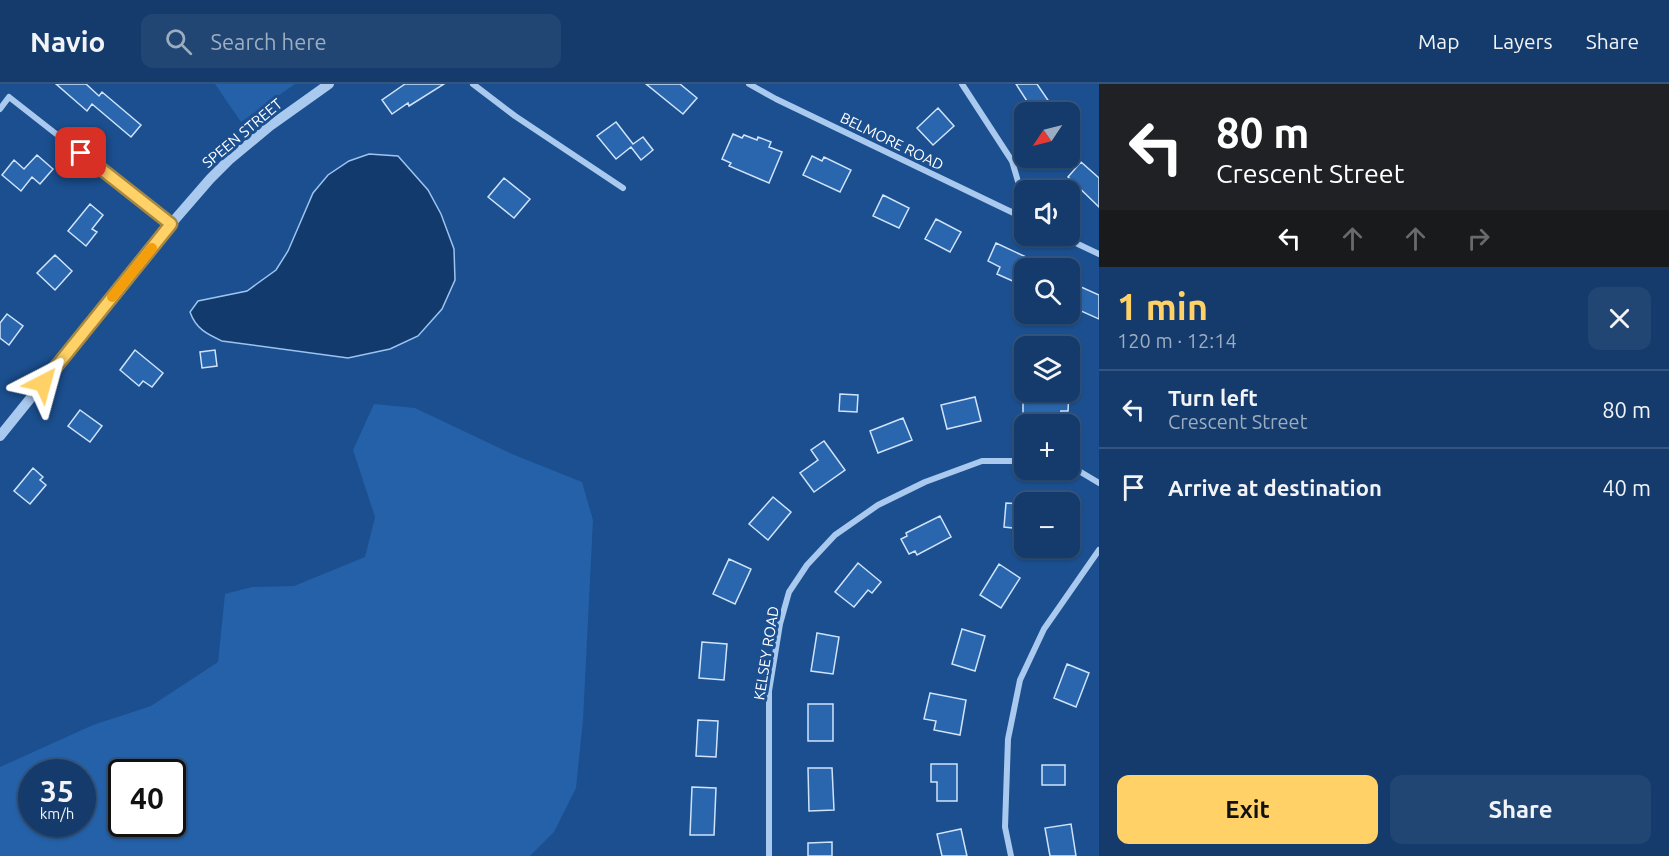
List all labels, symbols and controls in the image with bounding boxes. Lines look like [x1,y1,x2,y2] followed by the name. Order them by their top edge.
[141,14,561,68] search box
[162,25,195,58] icon: search
[30,26,105,57] text: Navio
[210,29,327,54] text: Search here
[1418,29,1459,53] text: Map
[1492,29,1553,53] text: Layers
[1586,29,1639,53] text: Share
[199,94,286,171] street label: SPEEN STREET
[1014,102,1080,168] north arrow
[1014,102,1080,558] map controls
[1117,108,1195,186] icon: left
[838,109,946,173] street label: BELMORE ROAD
[1216,109,1310,156] text: 80 m
[55,127,106,178] pin
[64,136,97,169] icon: arrive
[1216,158,1404,188] text: Crescent Street
[1014,180,1080,246] button: sound
[1273,222,1306,255] icon: left
[1336,222,1369,255] icon: ahead
[1399,222,1432,255] icon: ahead
[1462,222,1495,255] icon: right
[1014,258,1080,324] button: search
[1117,286,1208,327] text: 1 min
[1588,287,1651,350] button: close
[1117,329,1237,352] text: 120 m · 12:14
[1014,336,1080,402] button: layers
[11,351,75,415] position arrow
[1168,385,1258,410] text: Turn left
[1117,393,1150,426] icon: left
[1602,397,1651,422] text: 80 m
[1168,410,1308,433] text: Crescent Street
[1014,414,1080,480] button: +
[1117,471,1150,504] icon: arrive
[1168,475,1382,500] text: Arrive at destination
[1602,475,1651,500] text: 40 m
[1014,492,1080,558] button: −
[750,605,782,701] street label: KELSEY ROAD
[108,759,186,837] speed limit sign: 40
[40,774,74,808] text: 35
[1117,775,1378,844] button: Exit
[1390,775,1651,844] button: Share
[40,805,74,822] text: km/h

